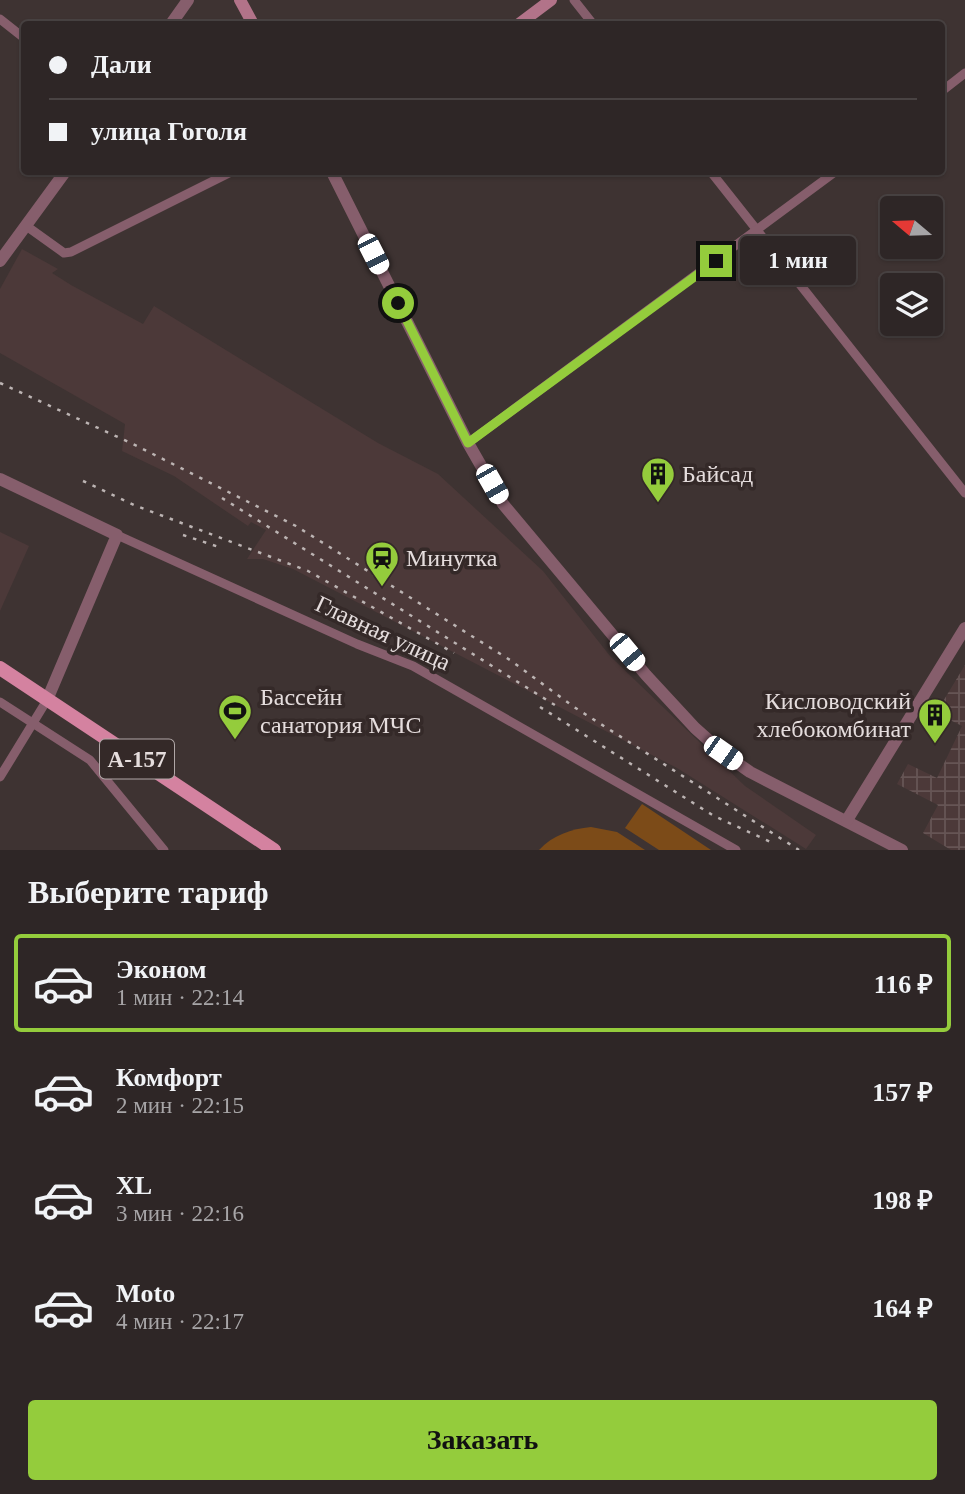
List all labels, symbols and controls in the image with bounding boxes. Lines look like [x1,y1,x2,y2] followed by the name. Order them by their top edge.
[91,50,152,79] text: Дали
[91,117,247,146] text: улица Гоголя
[880,196,943,259] north arrow
[880,196,943,336] map controls
[355,231,392,277] car
[740,236,856,286] callout: 1 мин
[700,245,732,277] route end
[768,248,828,273] text: 1 мин
[880,273,943,336] button: layers
[382,287,414,319] route start
[639,455,677,504] building icon: Байсад
[473,461,512,507] car
[682,461,753,487] place label: Байсад
[363,539,401,588] station icon: Минутка
[406,545,498,571] place label: Минутка
[311,590,455,676] street label: Главная улица
[606,629,649,675] car
[260,684,421,738] place label: Бассейн санатория МЧС
[757,688,912,742] place label: Кисловодский хлебокомбинат
[216,692,254,741] sports icon: Бассейн санатория МЧС
[916,696,954,745] building icon: Кисловодский хлебокомбинат
[700,732,747,774] car
[100,740,174,778] road number: А-157
[28,874,269,910] text: Выберите тариф
[32,952,95,1015] icon: car
[116,955,206,984] text: Эконом
[874,970,933,999] text: 116 ₽
[116,985,244,1010] text: 1 мин · 22:14
[32,1060,95,1123] icon: car
[116,1063,222,1092] text: Комфорт
[872,1078,933,1107] text: 157 ₽
[116,1093,244,1118] text: 2 мин · 22:15
[32,1168,95,1231] icon: car
[116,1171,152,1200] text: XL
[872,1186,933,1215] text: 198 ₽
[116,1201,244,1226] text: 3 мин · 22:16
[32,1276,95,1339] icon: car
[116,1279,175,1308] text: Moto
[872,1294,933,1323] text: 164 ₽
[116,1309,244,1334] text: 4 мин · 22:17
[28,1400,937,1480] button: Заказать

